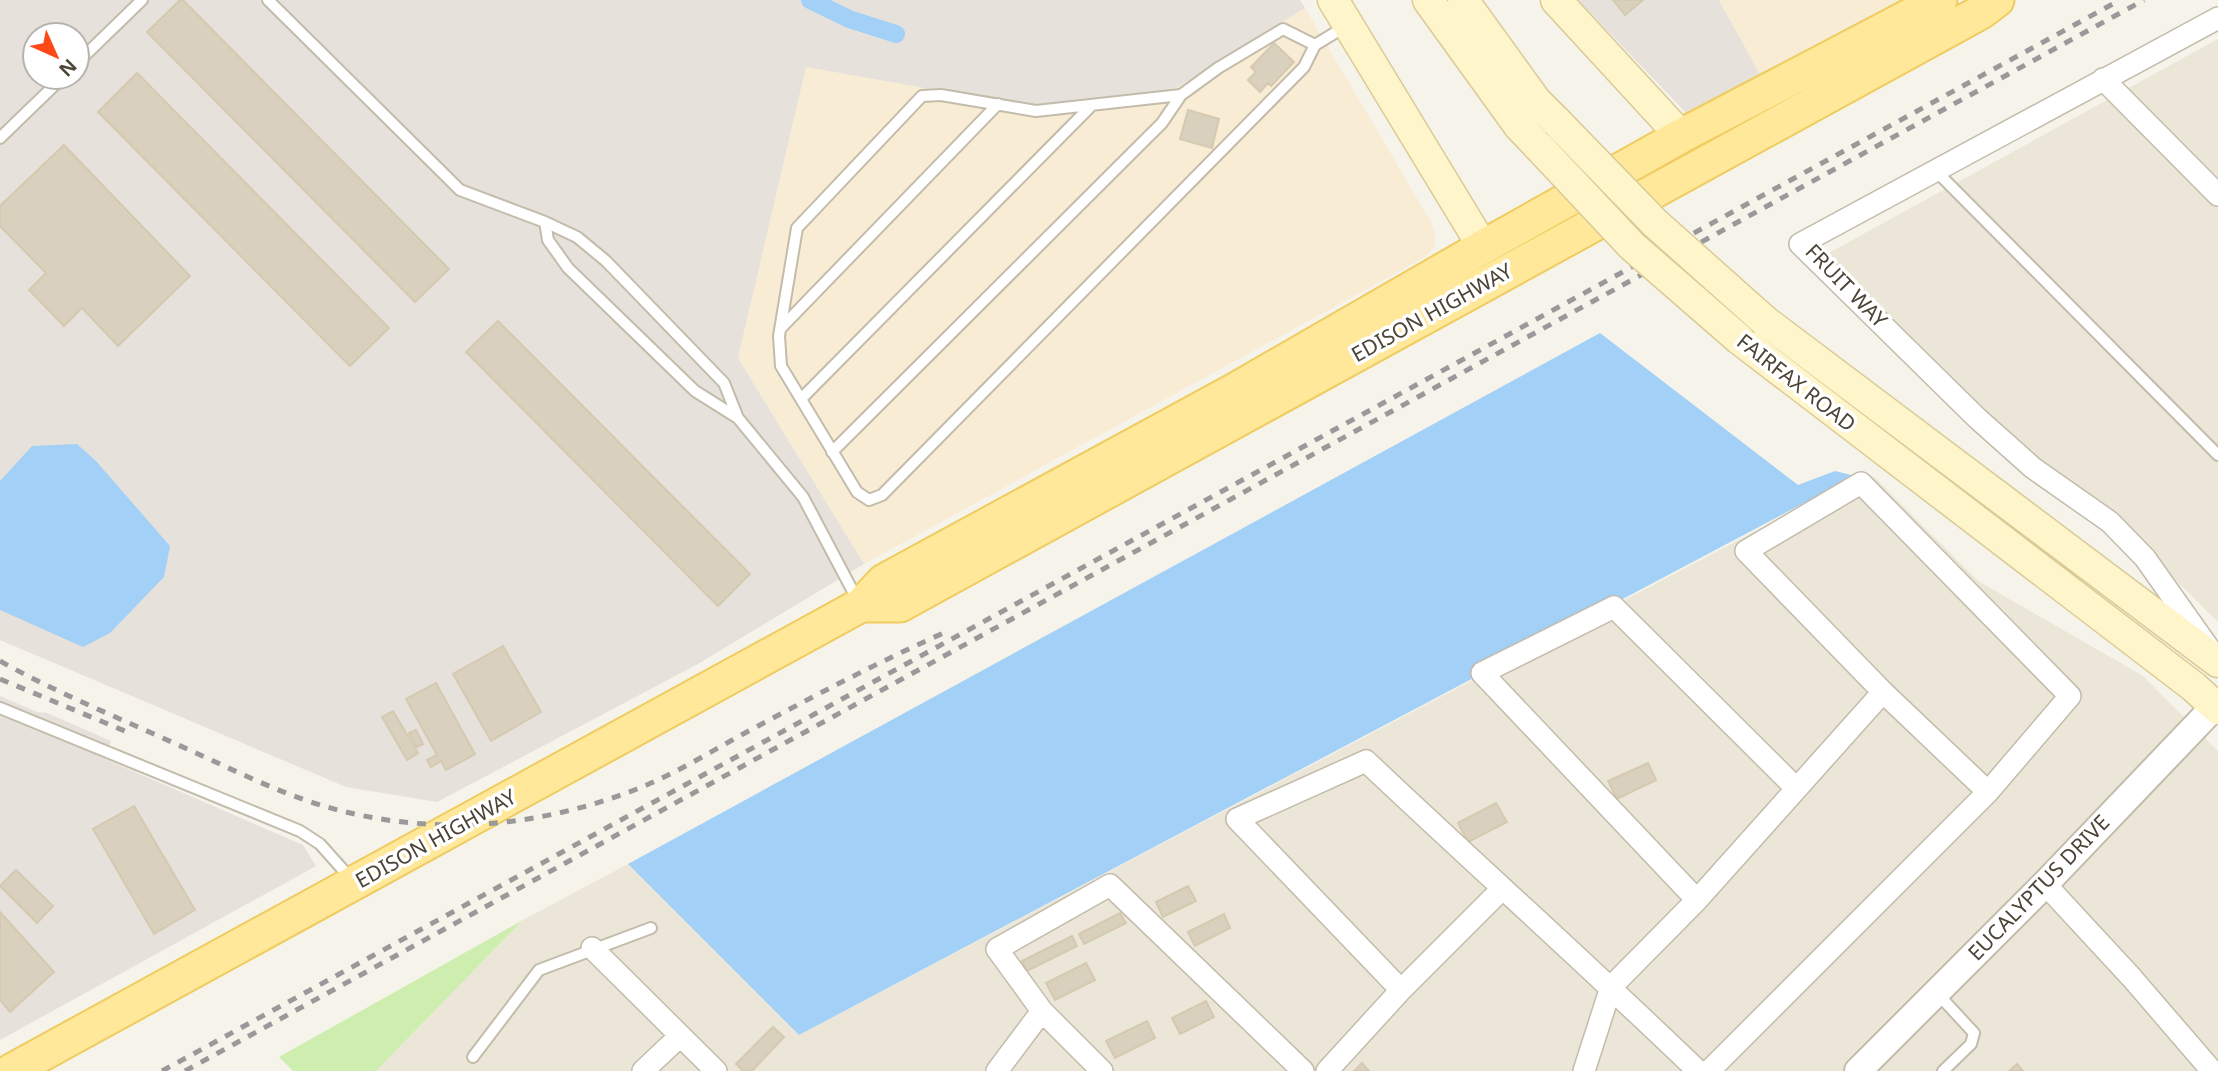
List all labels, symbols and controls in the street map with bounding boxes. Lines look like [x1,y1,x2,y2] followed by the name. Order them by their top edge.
[21,21,91,91] north arrow
[53,53,83,83] text: N
[1800,237,1894,333] street label: FRUIT WAY
[1346,256,1517,368] street label: EDISON HIGHWAY
[1731,327,1862,437] street label: FAIRFAX ROAD
[350,782,521,894] street label: EDISON HIGHWAY
[1961,808,2115,966] street label: EUCALYPTUS DRIVE

